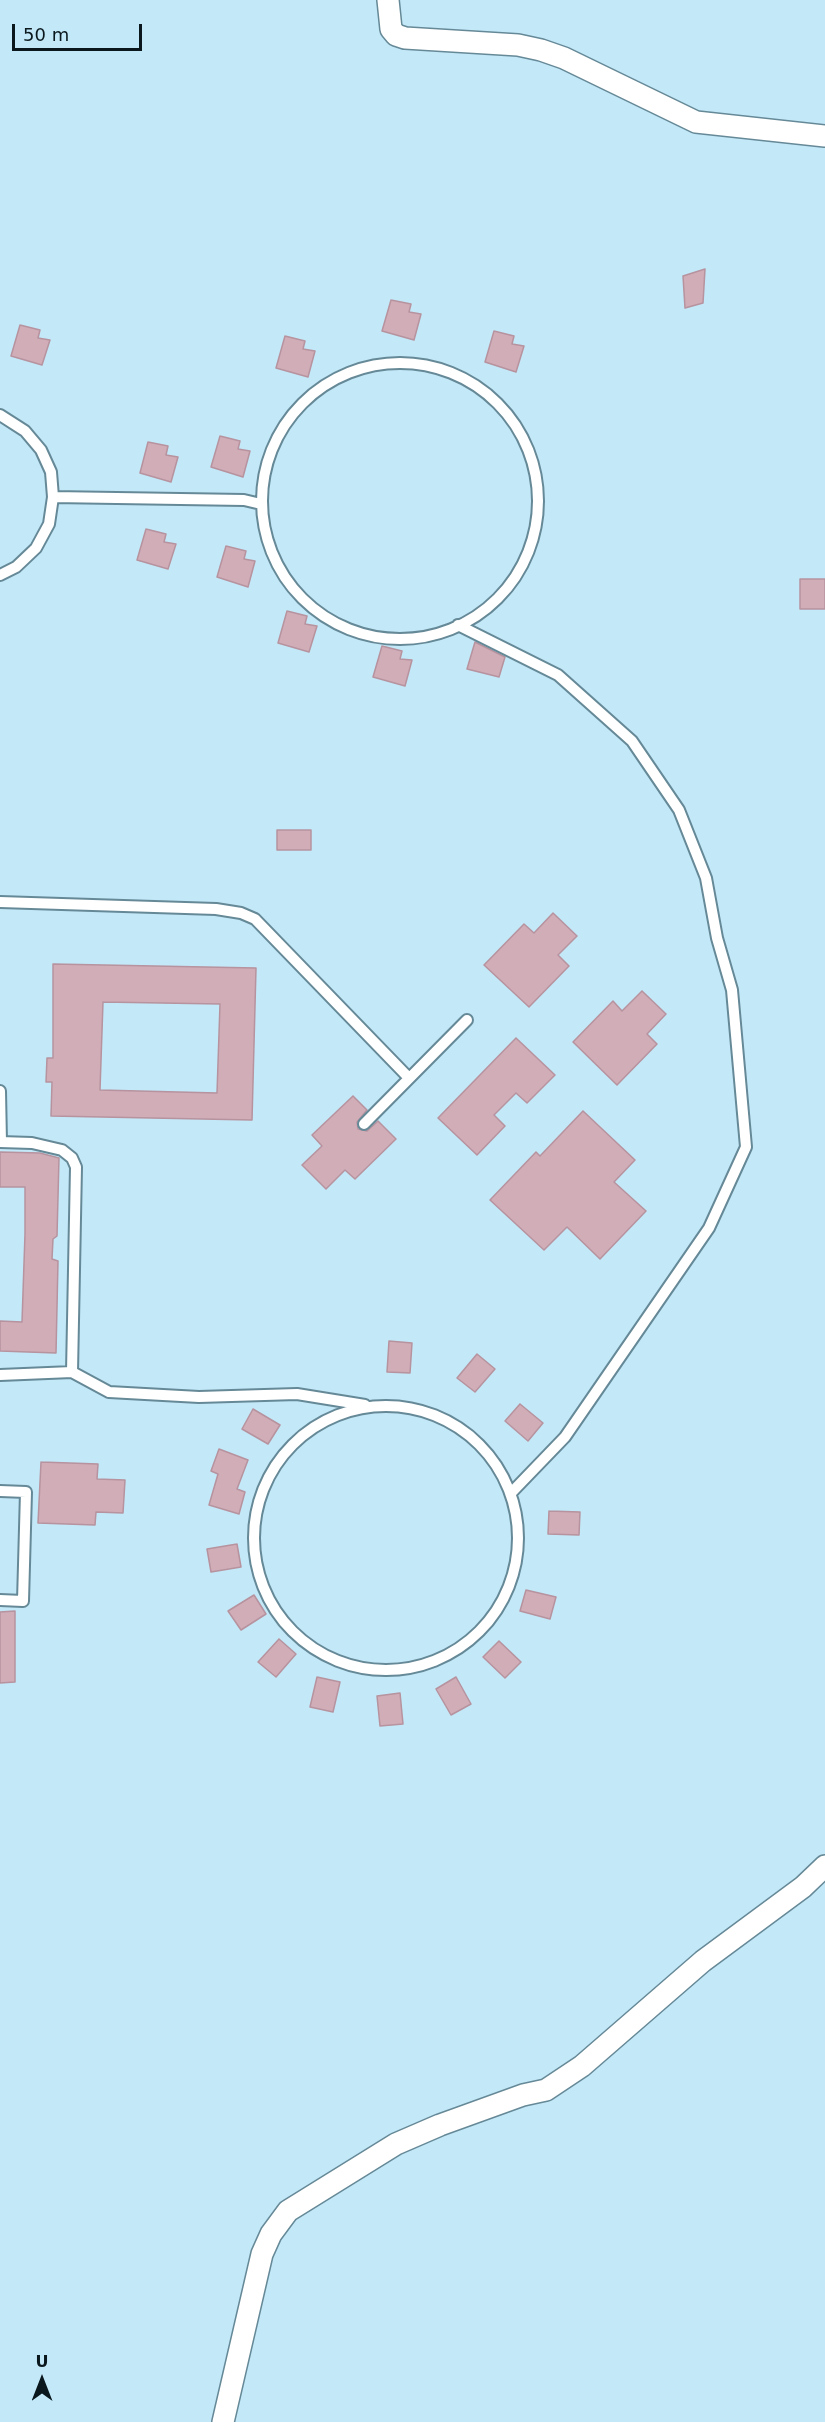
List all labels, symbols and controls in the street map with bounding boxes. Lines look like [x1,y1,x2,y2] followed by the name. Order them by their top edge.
[15,12,146,50] scale bar
[23,24,69,45] text: 50 m
[12,2350,72,2410] north arrow
[36,2352,49,2371] text: U

